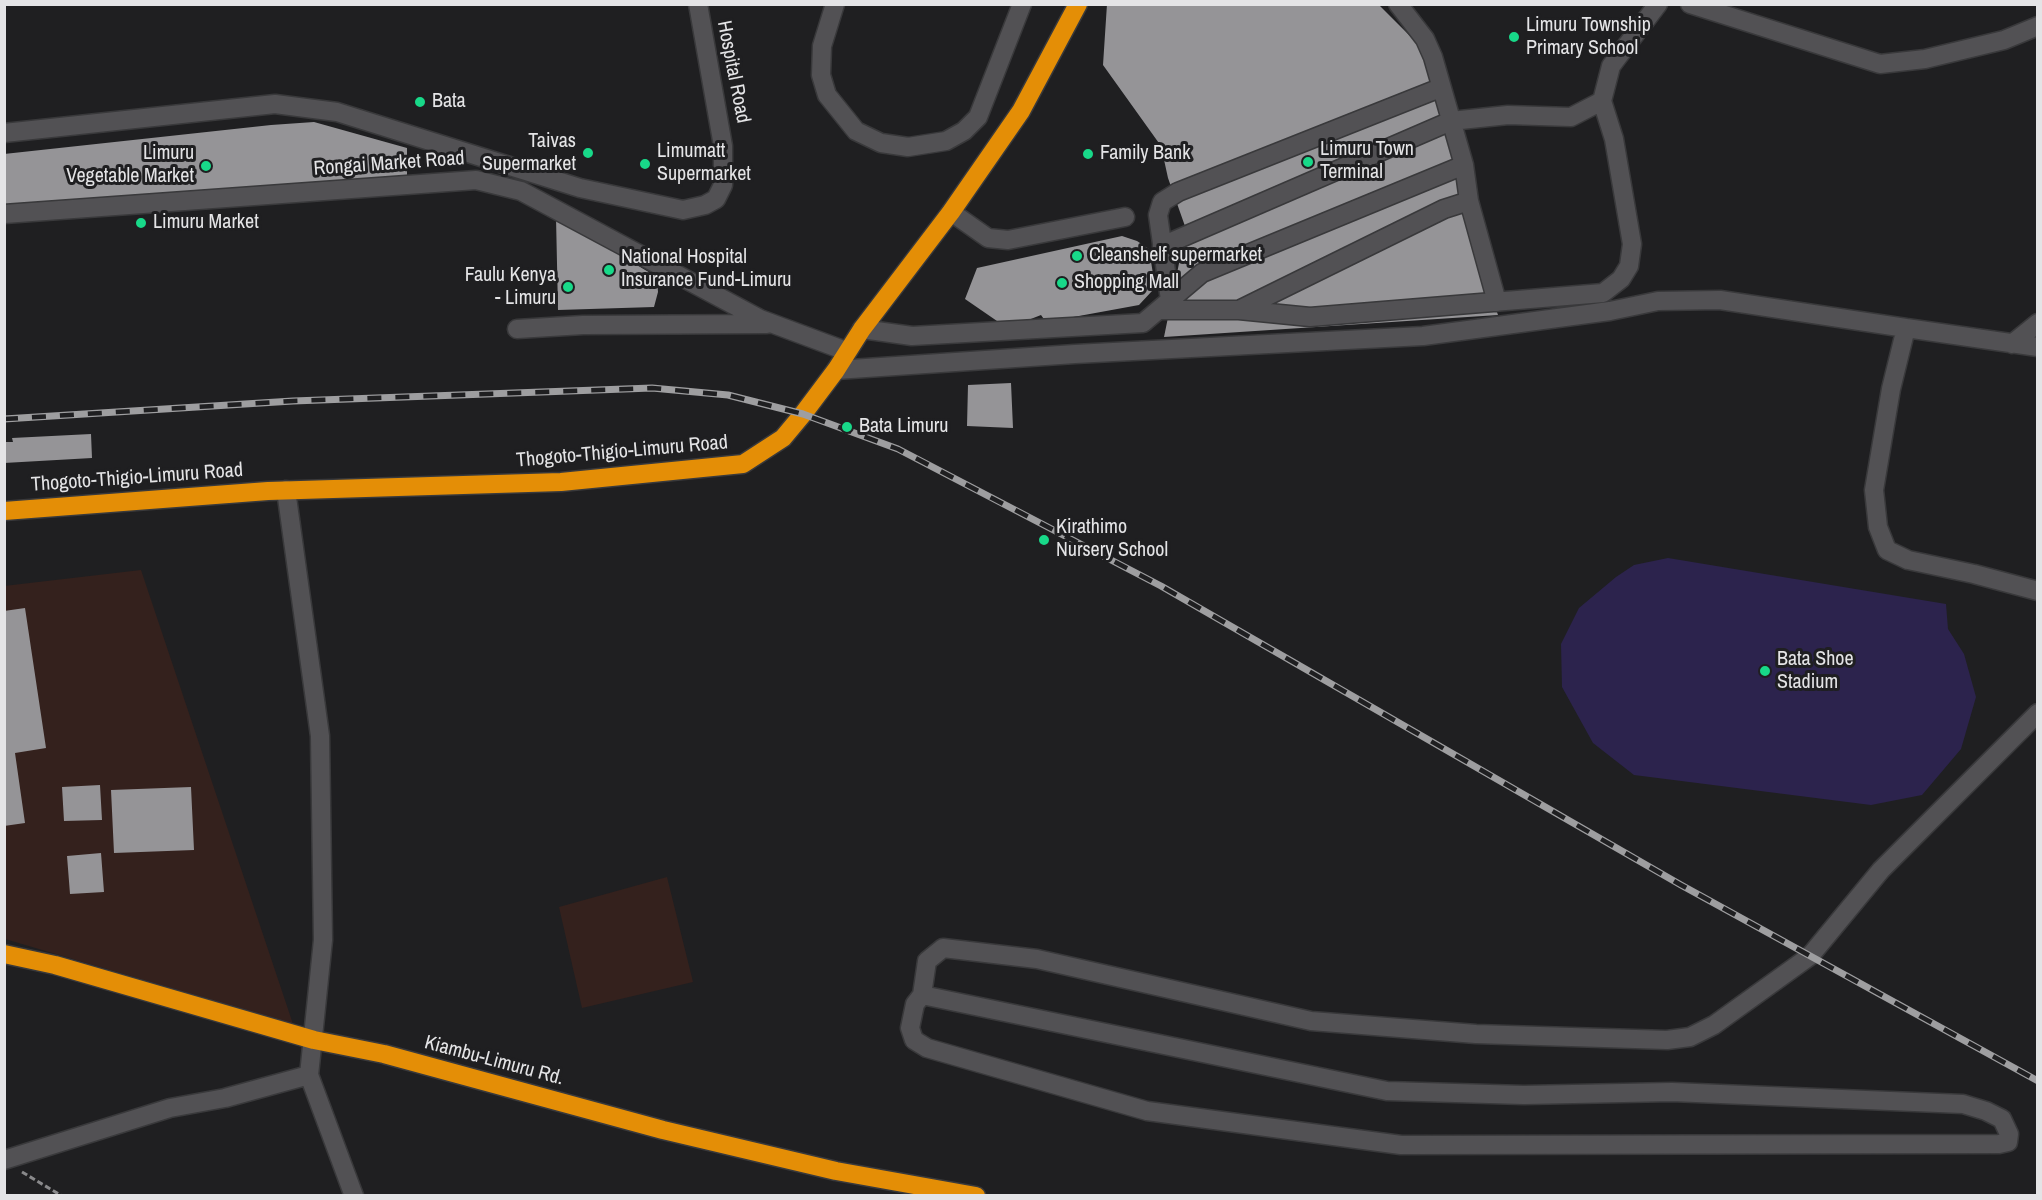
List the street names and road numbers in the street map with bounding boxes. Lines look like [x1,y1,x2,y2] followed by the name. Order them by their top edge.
[711,19,755,125] street label: Hospital Road
[313,147,465,181] street label: Rongai Market Road
[515,431,729,473] street label: Thogoto-Thigio-Limuru Road
[30,459,244,497] street label: Thogoto-Thigio-Limuru Road
[422,1031,566,1091] street label: Kiambu-Limuru Rd.

